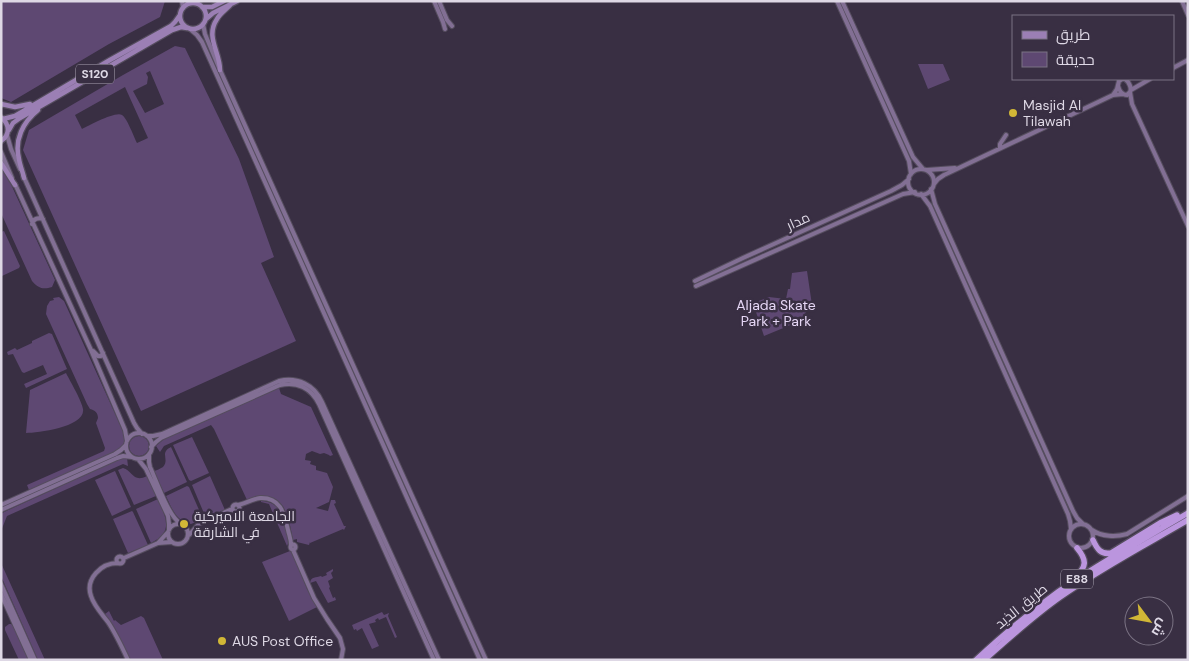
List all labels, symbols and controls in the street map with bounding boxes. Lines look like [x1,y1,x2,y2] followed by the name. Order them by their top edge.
[1012,15,1174,80] legend
[1056,25,1090,45] text: طريق
[1056,50,1095,70] text: حديقة
[76,64,114,84] road number: S120
[1023,96,1081,130] place label: Masjid Al Tilawah
[1007,107,1019,119] marker: Masjid Al Tilawah
[782,208,813,234] street label: مدار
[736,296,816,330] park label: Aljada Skate Park + Park
[194,507,295,544] place label: الجامعة الاميركية في الشارقة
[178,518,190,530] marker: الجامعة الاميركية في الشارقة
[1061,570,1093,588] road number: E88
[991,579,1051,633] street label: طريق الذيد
[1124,596,1174,646] north arrow
[1148,616,1172,640] text: ش
[232,632,333,650] place label: AUS Post Office
[216,635,228,647] marker: AUS Post Office

